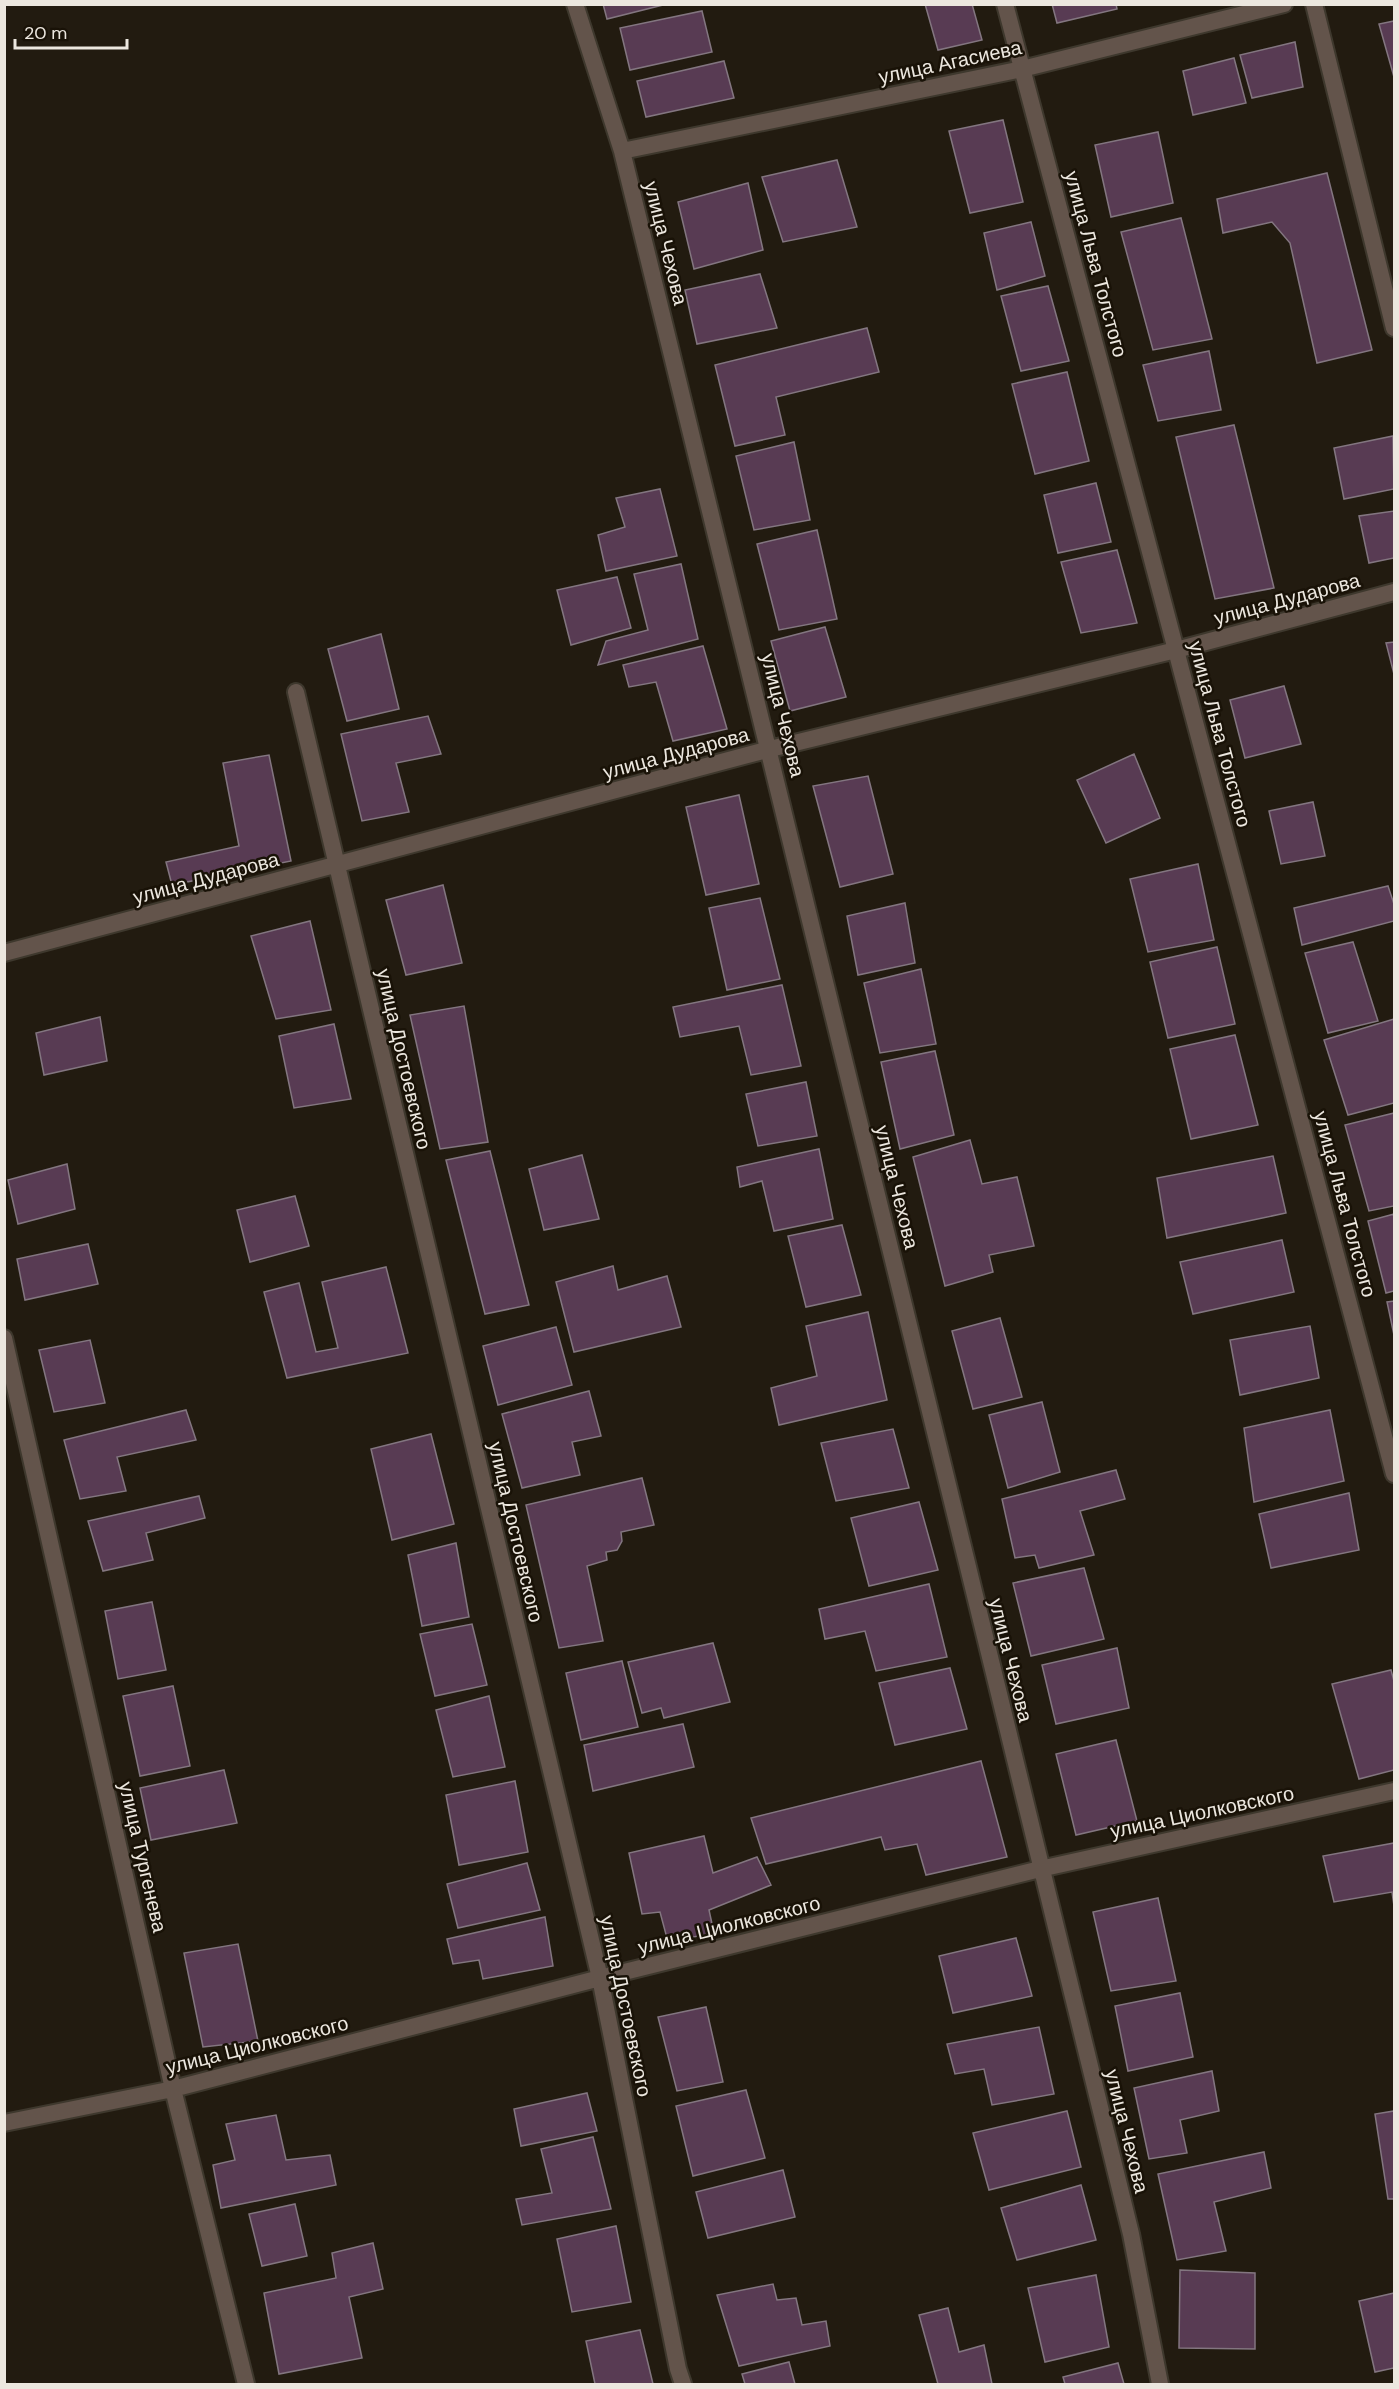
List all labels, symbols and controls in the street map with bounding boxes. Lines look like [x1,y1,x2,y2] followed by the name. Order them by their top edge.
[15,12,128,50] scale bar
[24,21,67,45] text: 20 m
[876,34,1025,90] street label: улица Агасиева
[1059,168,1133,360] street label: улица Льва Толстого
[638,178,694,308] street label: улица Чехова
[1211,567,1364,631] street label: улица Дударова
[1183,638,1257,830] street label: улица Льва Толстого
[755,650,811,780] street label: улица Чехова
[600,721,753,785] street label: улица Дударова
[130,846,283,910] street label: улица Дударова
[371,966,437,1152] street label: улица Достоевского
[1308,1108,1382,1300] street label: улица Льва Толстого
[869,1122,925,1252] street label: улица Чехова
[483,1439,549,1625] street label: улица Достоевского
[983,1595,1039,1725] street label: улица Чехова
[113,1779,173,1936] street label: улица Тургенева
[1108,1780,1296,1844] street label: улица Циолковского
[635,1890,823,1960] street label: улица Циолковского
[594,1913,658,2099] street label: улица Достоевского
[163,2010,351,2080] street label: улица Циолковского
[1099,2066,1155,2196] street label: улица Чехова

